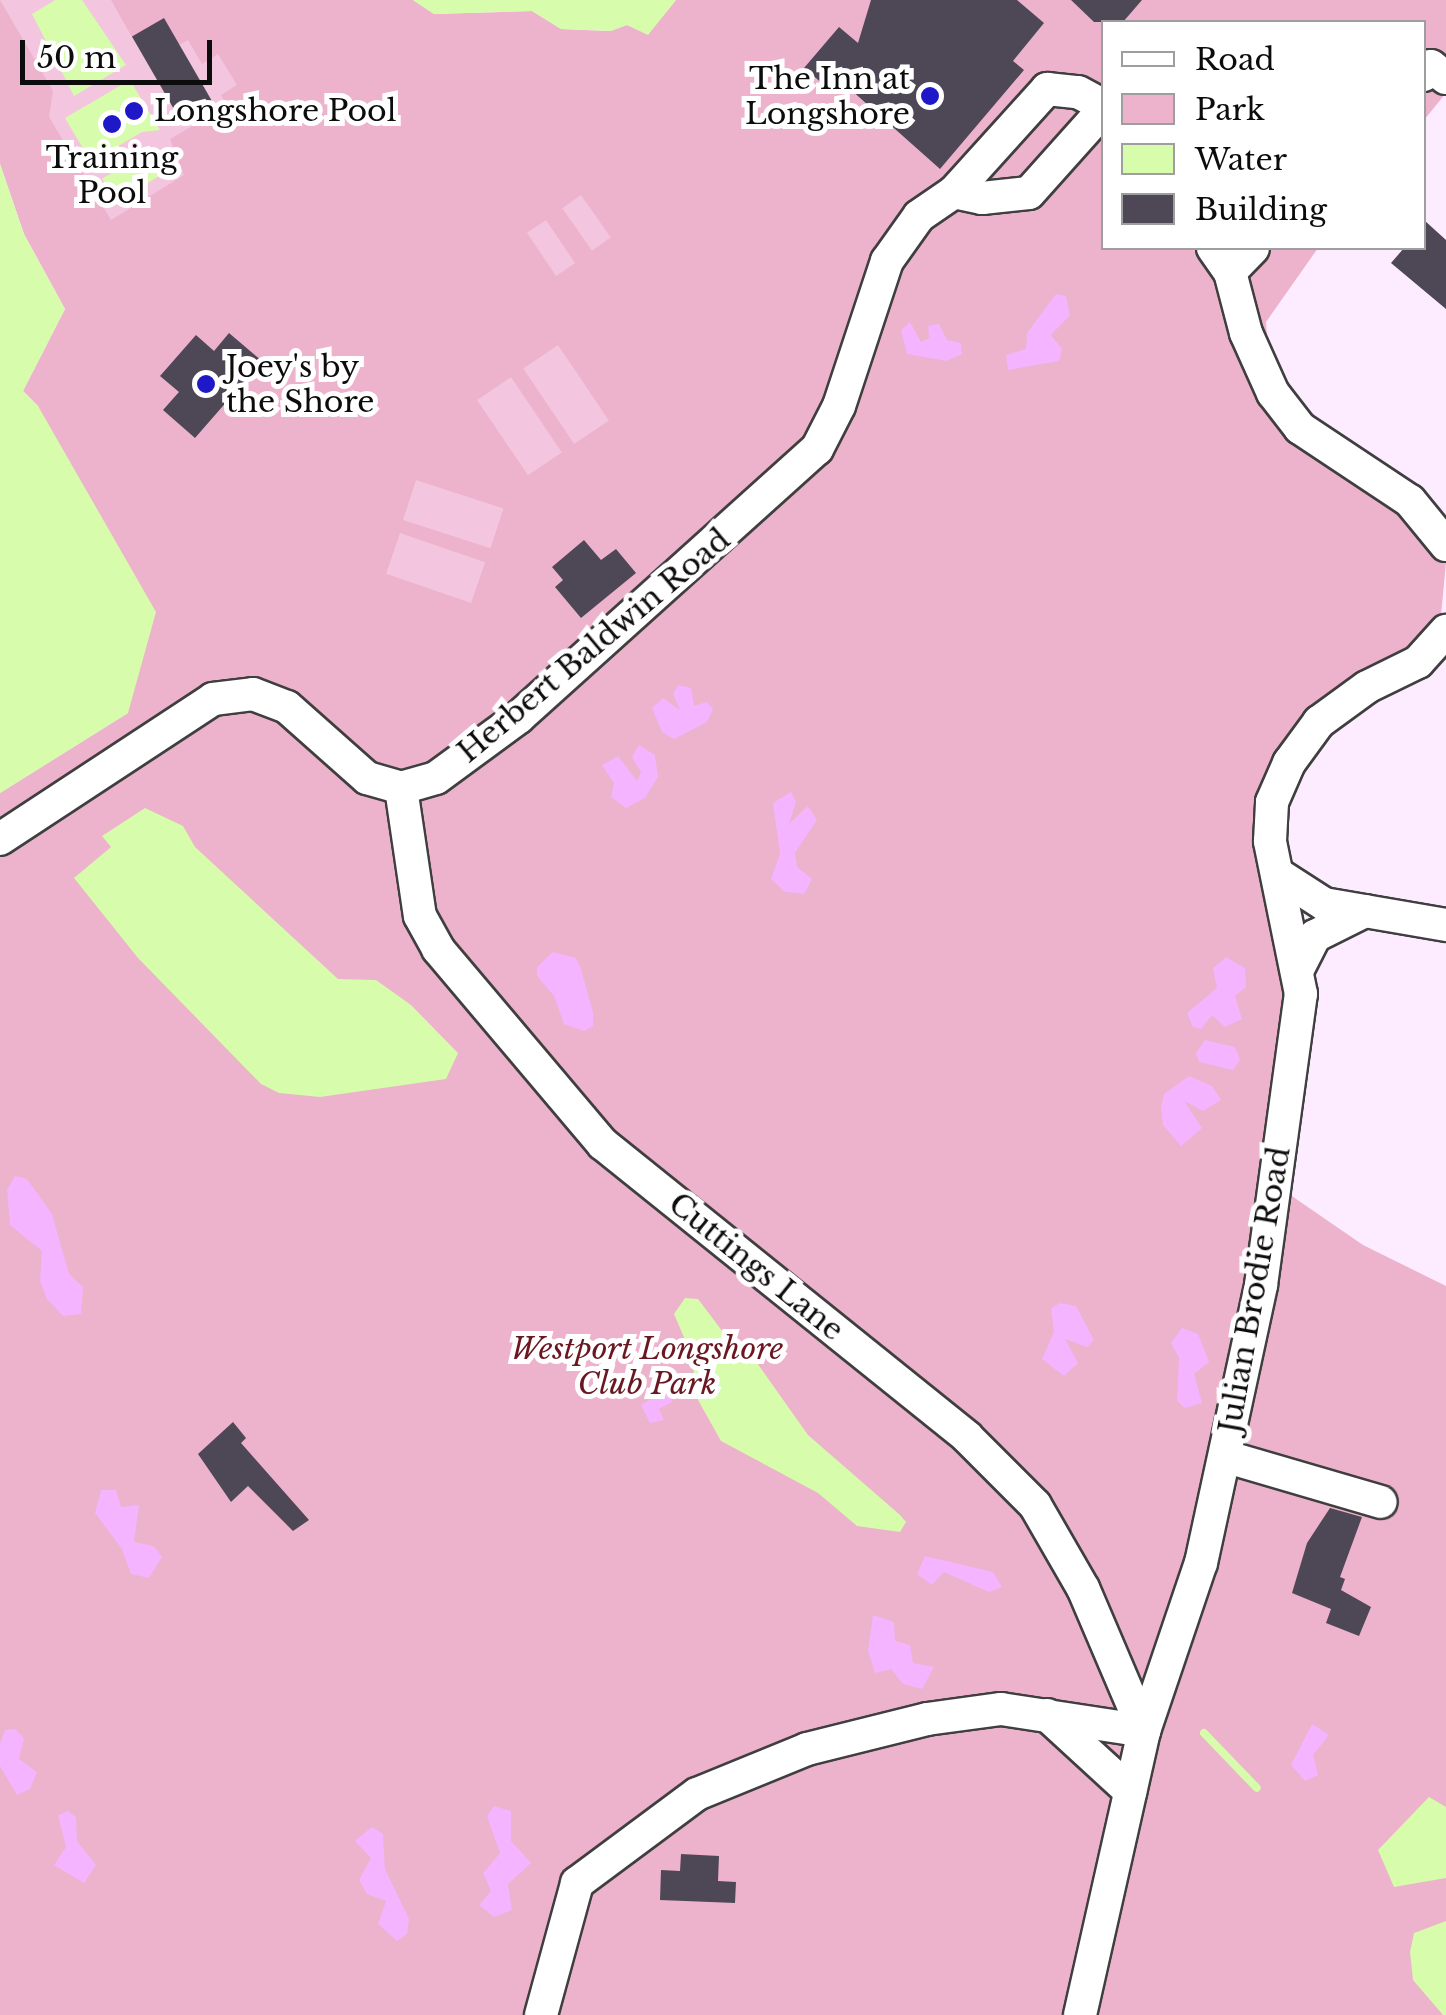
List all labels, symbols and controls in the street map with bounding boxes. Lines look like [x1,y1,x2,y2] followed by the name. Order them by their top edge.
[25,20,218,82] scale bar
[1101,20,1426,250] legend
[37,39,116,76] text: 50 m
[1195,41,1275,78] text: Road
[745,61,910,132] place label: The Inn at Longshore
[919,85,941,107] marker: The Inn at Longshore
[1195,91,1265,128] text: Park
[154,93,396,129] place label: Longshore Pool
[123,100,145,122] marker: Longshore Pool
[101,113,123,135] marker: Training Pool
[46,140,178,210] place label: Training Pool
[1195,141,1287,178] text: Water
[1195,191,1327,228] text: Building
[226,349,375,420] place label: Joey's by the Shore
[195,373,217,395] marker: Joey's by the Shore
[451,522,737,770] street label: Herbert Baldwin Road
[1212,1144,1298,1436] street label: Julian Brodie Road
[661,1186,851,1348] street label: Cuttings Lane
[511,1331,783,1402] park label: Westport Longshore Club Park

